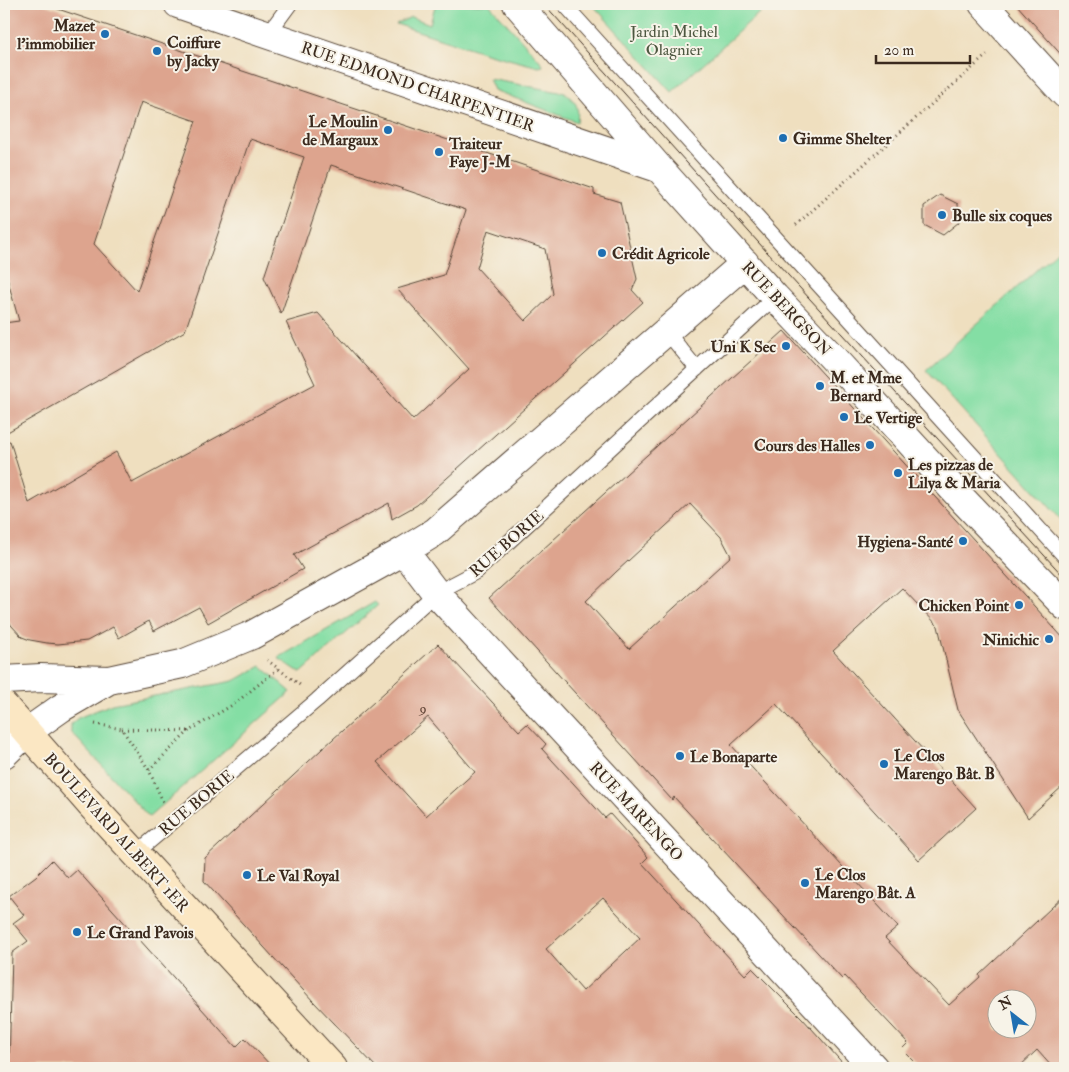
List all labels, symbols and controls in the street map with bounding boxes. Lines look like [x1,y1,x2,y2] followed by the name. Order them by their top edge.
[16,16,96,54] place label: Mazet l'immobilier
[629,22,718,60] park label: Jardin Michel Olagnier
[99,28,111,40] marker: Mazet l'immobilier
[876,32,970,64] scale bar
[166,33,221,72] place label: Coiffure by Jacky
[298,38,538,137] street label: RUE EDMOND CHARPENTIER
[884,41,914,60] text: 20 m
[151,45,163,57] marker: Coiffure by Jacky
[302,112,379,151] place label: Le Moulin de Margaux
[382,124,394,136] marker: Le Moulin de Margaux
[793,129,892,149] place label: Gimme Shelter
[777,132,789,144] marker: Gimme Shelter
[448,134,511,173] place label: Traiteur Faye J-M
[433,146,445,158] marker: Traiteur Faye J-M
[952,206,1053,227] place label: Bulle six coques
[936,209,948,221] marker: Bulle six coques
[612,244,710,265] place label: Crédit Agricole
[596,247,608,259] marker: Crédit Agricole
[737,257,836,361] street label: RUE BERGSON
[711,337,777,357] place label: Uni K Sec
[780,340,792,352] marker: Uni K Sec
[829,368,902,406] place label: M. et Mme Bernard
[814,380,826,392] marker: M. et Mme Bernard
[854,408,923,429] place label: Le Vertige
[838,411,850,423] marker: Le Vertige
[754,436,861,456] place label: Cours des Halles
[864,439,876,451] marker: Cours des Halles
[908,455,1001,494] place label: Les pizzas de Lilya & Maria
[892,467,904,479] marker: Les pizzas de Lilya & Maria
[465,506,548,582] street label: RUE BORIE
[857,532,954,553] place label: Hygiena-Santé
[957,535,969,547] marker: Hygiena-Santé
[918,596,1010,616] place label: Chicken Point
[1013,599,1025,611] marker: Chicken Point
[982,630,1040,650] place label: Ninichic
[1043,633,1055,645] marker: Ninichic
[418,700,427,717] house number: 9
[893,746,995,785] place label: Le Clos Marengo Bât. B
[690,747,777,768] place label: Le Bonaparte
[40,749,193,917] street label: BOULEVARD ALBERT 1ER
[674,750,686,762] marker: Le Bonaparte
[585,758,687,866] street label: RUE MARENGO
[878,758,890,770] marker: Le Clos Marengo Bât. B
[155,766,238,840] street label: RUE BORIE
[814,865,916,904] place label: Le Clos Marengo Bât. A
[257,866,340,887] place label: Le Val Royal
[241,869,253,881] marker: Le Val Royal
[799,877,811,889] marker: Le Clos Marengo Bât. A
[87,923,194,943] place label: Le Grand Pavois
[71,926,83,938] marker: Le Grand Pavois
[986,990,1036,1040] north arrow
[995,993,1016,1014] text: N

